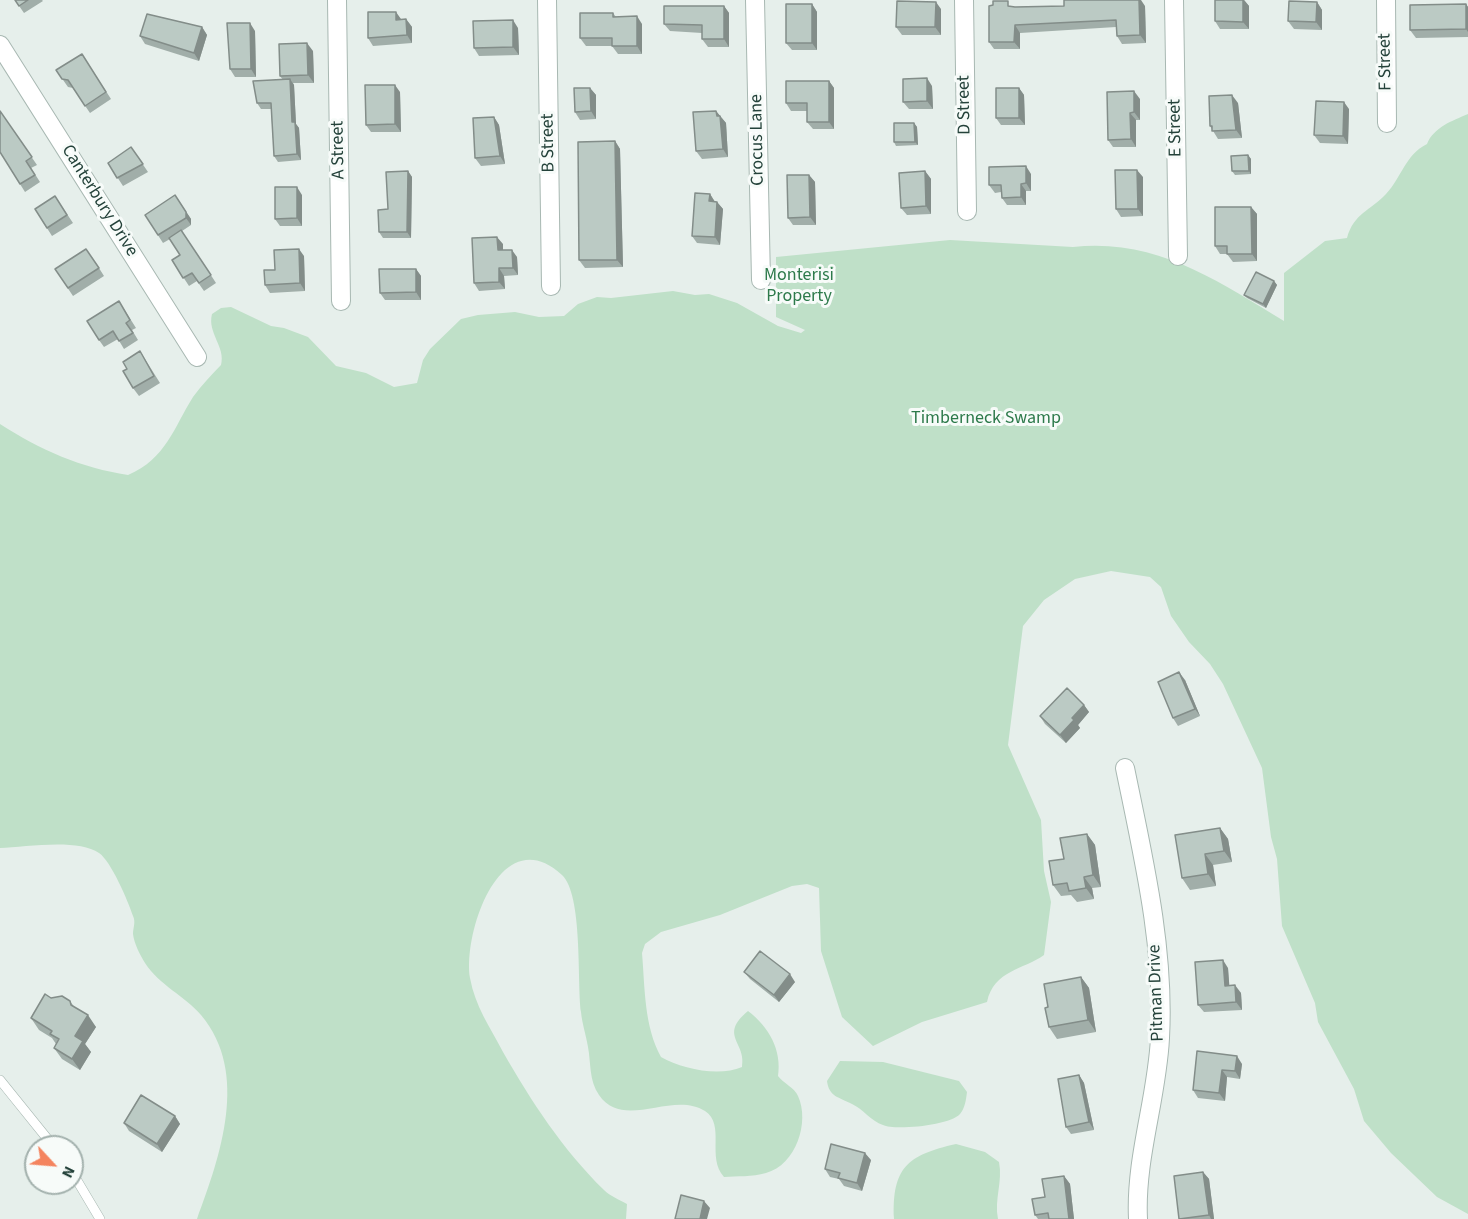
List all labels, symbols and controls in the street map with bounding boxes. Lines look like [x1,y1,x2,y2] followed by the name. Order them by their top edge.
[1375,33,1397,91] street label: F Street
[954,75,976,135] street label: D Street
[746,94,770,186] street label: Crocus Lane
[1165,99,1187,157] street label: E Street
[538,113,560,173] street label: B Street
[328,121,350,179] street label: A Street
[56,141,142,261] street label: Canterbury Drive
[764,265,834,308] park label: Monterisi Property
[911,408,1061,430] park label: Timberneck Swamp
[1145,944,1169,1042] street label: Pitman Drive
[24,1135,84,1195] north arrow
[56,1162,81,1182] text: N

